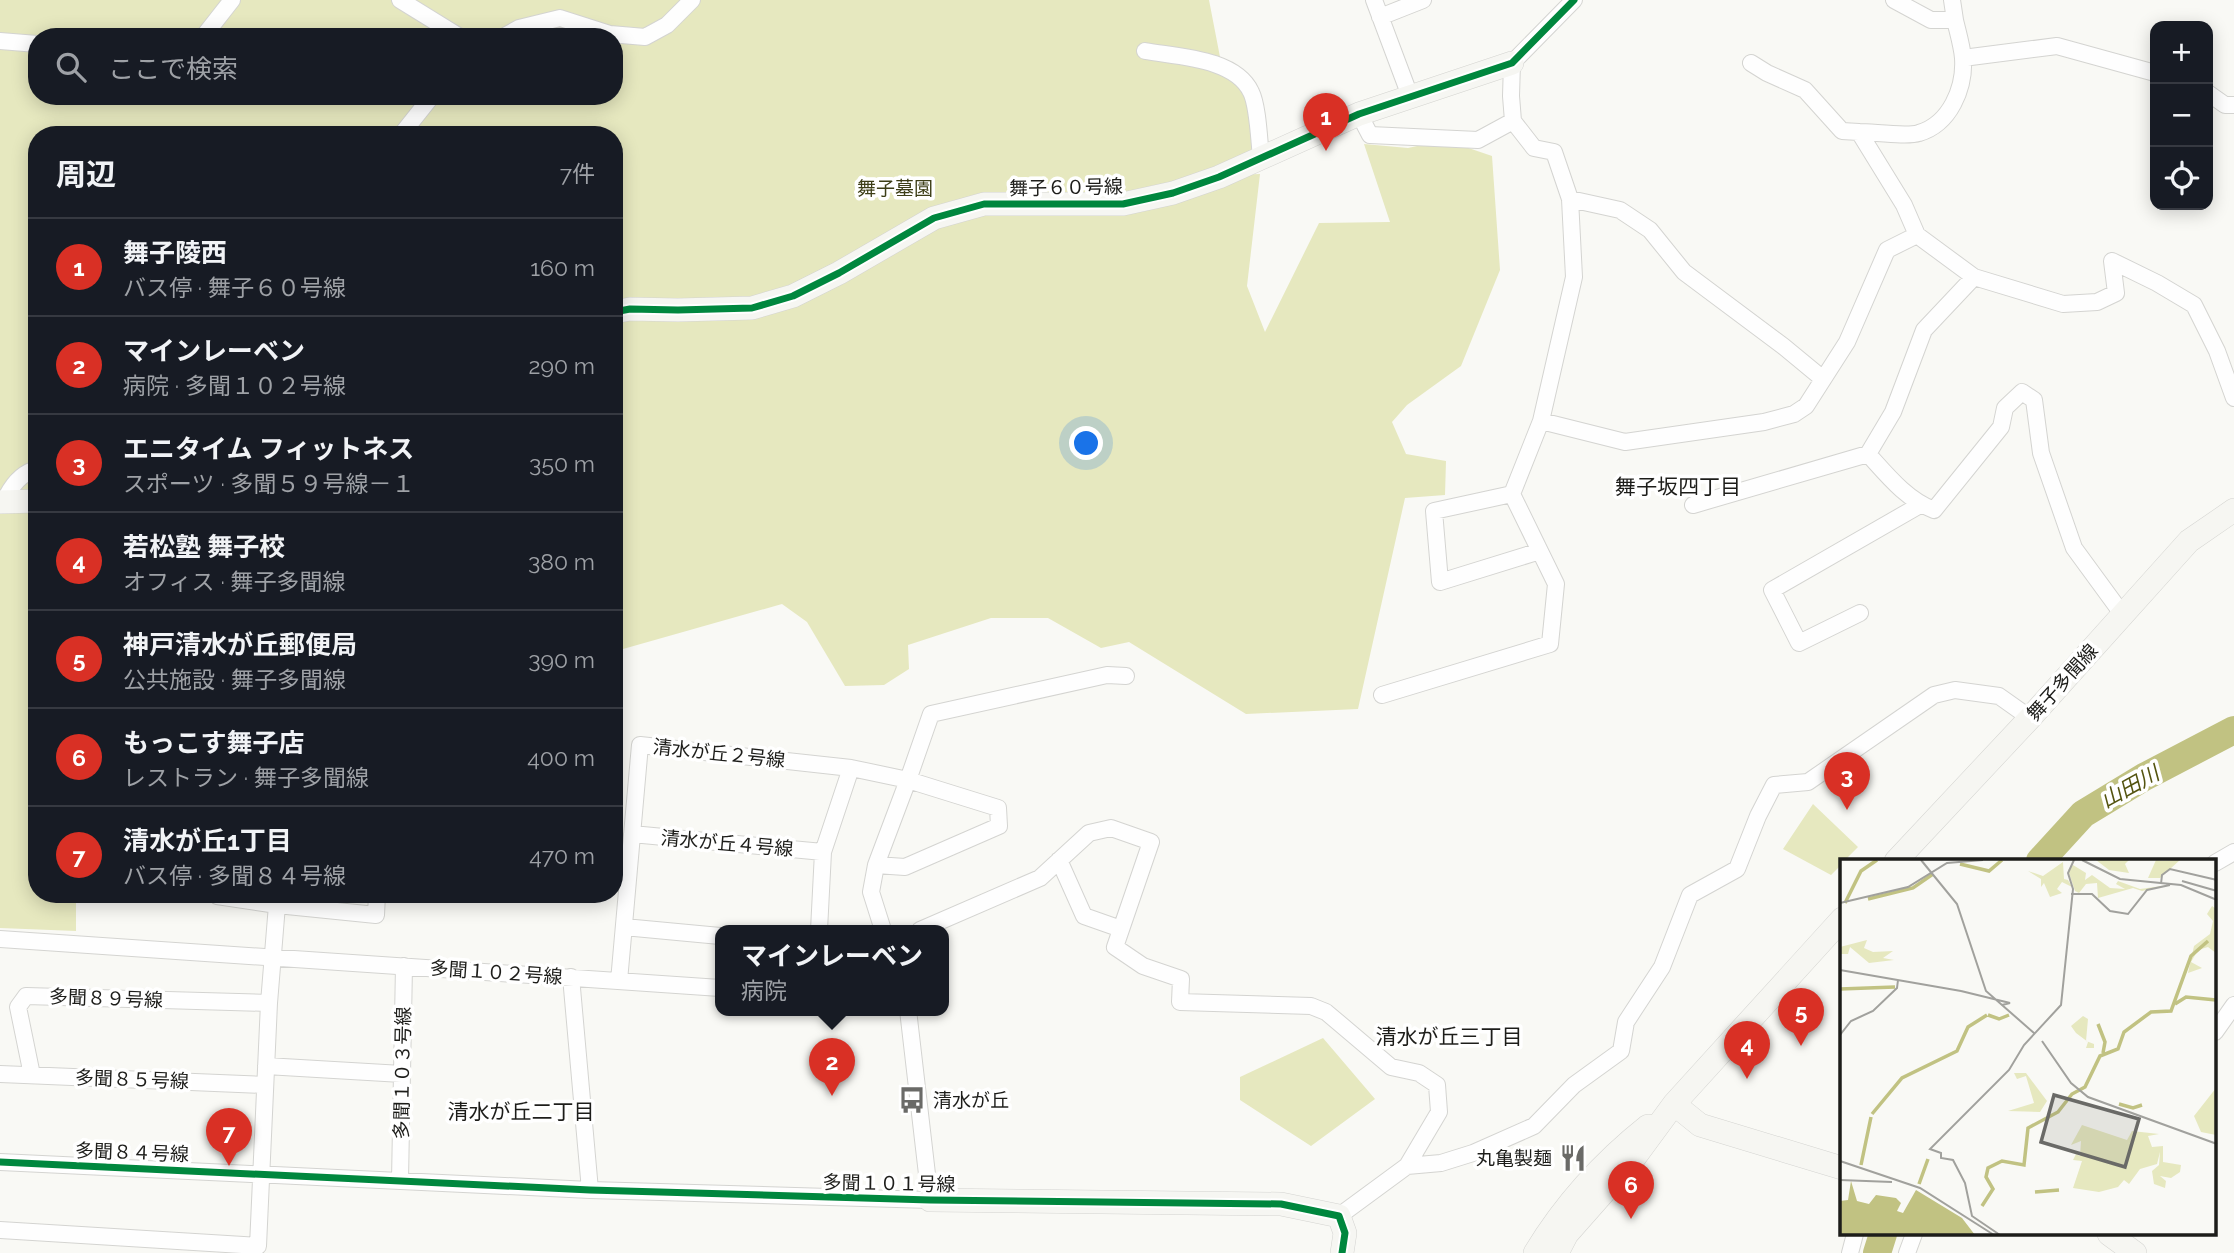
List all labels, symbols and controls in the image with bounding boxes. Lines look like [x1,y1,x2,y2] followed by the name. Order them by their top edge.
[2150,21,2213,210] map controls
[2150,21,2213,84] button: +
[28,28,623,105] search box
[52,48,90,86] icon: search
[108,54,238,84] text: ここで検索
[2150,84,2213,147] button: −
[1303,93,1349,151] pin: 1
[2150,147,2213,210] button: locate
[56,157,116,192] text: 周辺
[560,160,595,187] text: 7件
[1009,175,1123,199] street label: 舞子６０号線
[857,177,933,199] park label: 舞子墓園
[123,238,227,268] text: 舞子陵西
[73,254,85,281] text: 1
[530,254,595,281] text: 160 m
[123,274,346,301] text: バス停 · 舞子６０号線
[123,336,305,366] text: マインレーベン
[73,352,85,379] text: 2
[528,352,595,379] text: 290 m
[123,372,346,399] text: 病院 · 多聞１０２号線
[1069,426,1103,460] your location
[123,434,414,464] text: エニタイム フィットネス
[73,450,85,477] text: 3
[529,450,595,477] text: 350 m
[123,470,415,497] text: スポーツ · 多聞５９号線－１
[1615,474,1741,499] district label: 舞子坂四丁目
[123,532,285,562] text: 若松塾 舞子校
[72,548,86,575] text: 4
[528,548,595,575] text: 380 m
[123,568,346,595] text: オフィス · 舞子多聞線
[123,630,357,660] text: 神戸清水が丘郵便局
[2022,639,2102,725] street label: 舞子多聞線
[73,646,85,673] text: 5
[528,646,595,673] text: 390 m
[123,666,346,693] text: 公共施設 · 舞子多聞線
[123,728,304,758] text: もっこす舞子店
[652,735,786,771] street label: 清水が丘２号線
[72,744,86,771] text: 6
[527,744,595,771] text: 400 m
[1824,752,1870,810] pin: 3
[2096,759,2165,813] water label: 山田川
[123,764,369,791] text: レストラン · 舞子多聞線
[123,826,292,856] text: 清水が丘1丁目
[660,826,794,860] street label: 清水が丘４号線
[73,842,85,869] text: 7
[529,842,595,869] text: 470 m
[1840,859,2216,1236] inset map
[123,862,346,889] text: バス停 · 多聞８４号線
[715,925,949,1016] popup
[741,941,923,971] text: マインレーベン
[429,956,563,988] street label: 多聞１０２号線
[741,977,787,1004] text: 病院
[49,985,163,1011] street label: 多聞８９号線
[1778,988,1824,1046] pin: 5
[390,1006,414,1140] street label: 多聞１０３号線
[1724,1021,1770,1079] pin: 4
[1376,1024,1523,1049] district label: 清水が丘三丁目
[809,1038,855,1096] pin: 2
[75,1066,189,1092] street label: 多聞８５号線
[897,1085,927,1115] bus stop icon: 清水が丘
[933,1089,1009,1111] place label: 清水が丘
[448,1099,595,1124] district label: 清水が丘二丁目
[206,1108,252,1166] pin: 7
[75,1139,189,1165] street label: 多聞８４号線
[1558,1143,1588,1173] restaurant icon: 丸亀製麺
[1476,1147,1552,1169] place label: 丸亀製麺
[1608,1161,1654,1219] pin: 6
[822,1171,956,1195] street label: 多聞１０１号線

